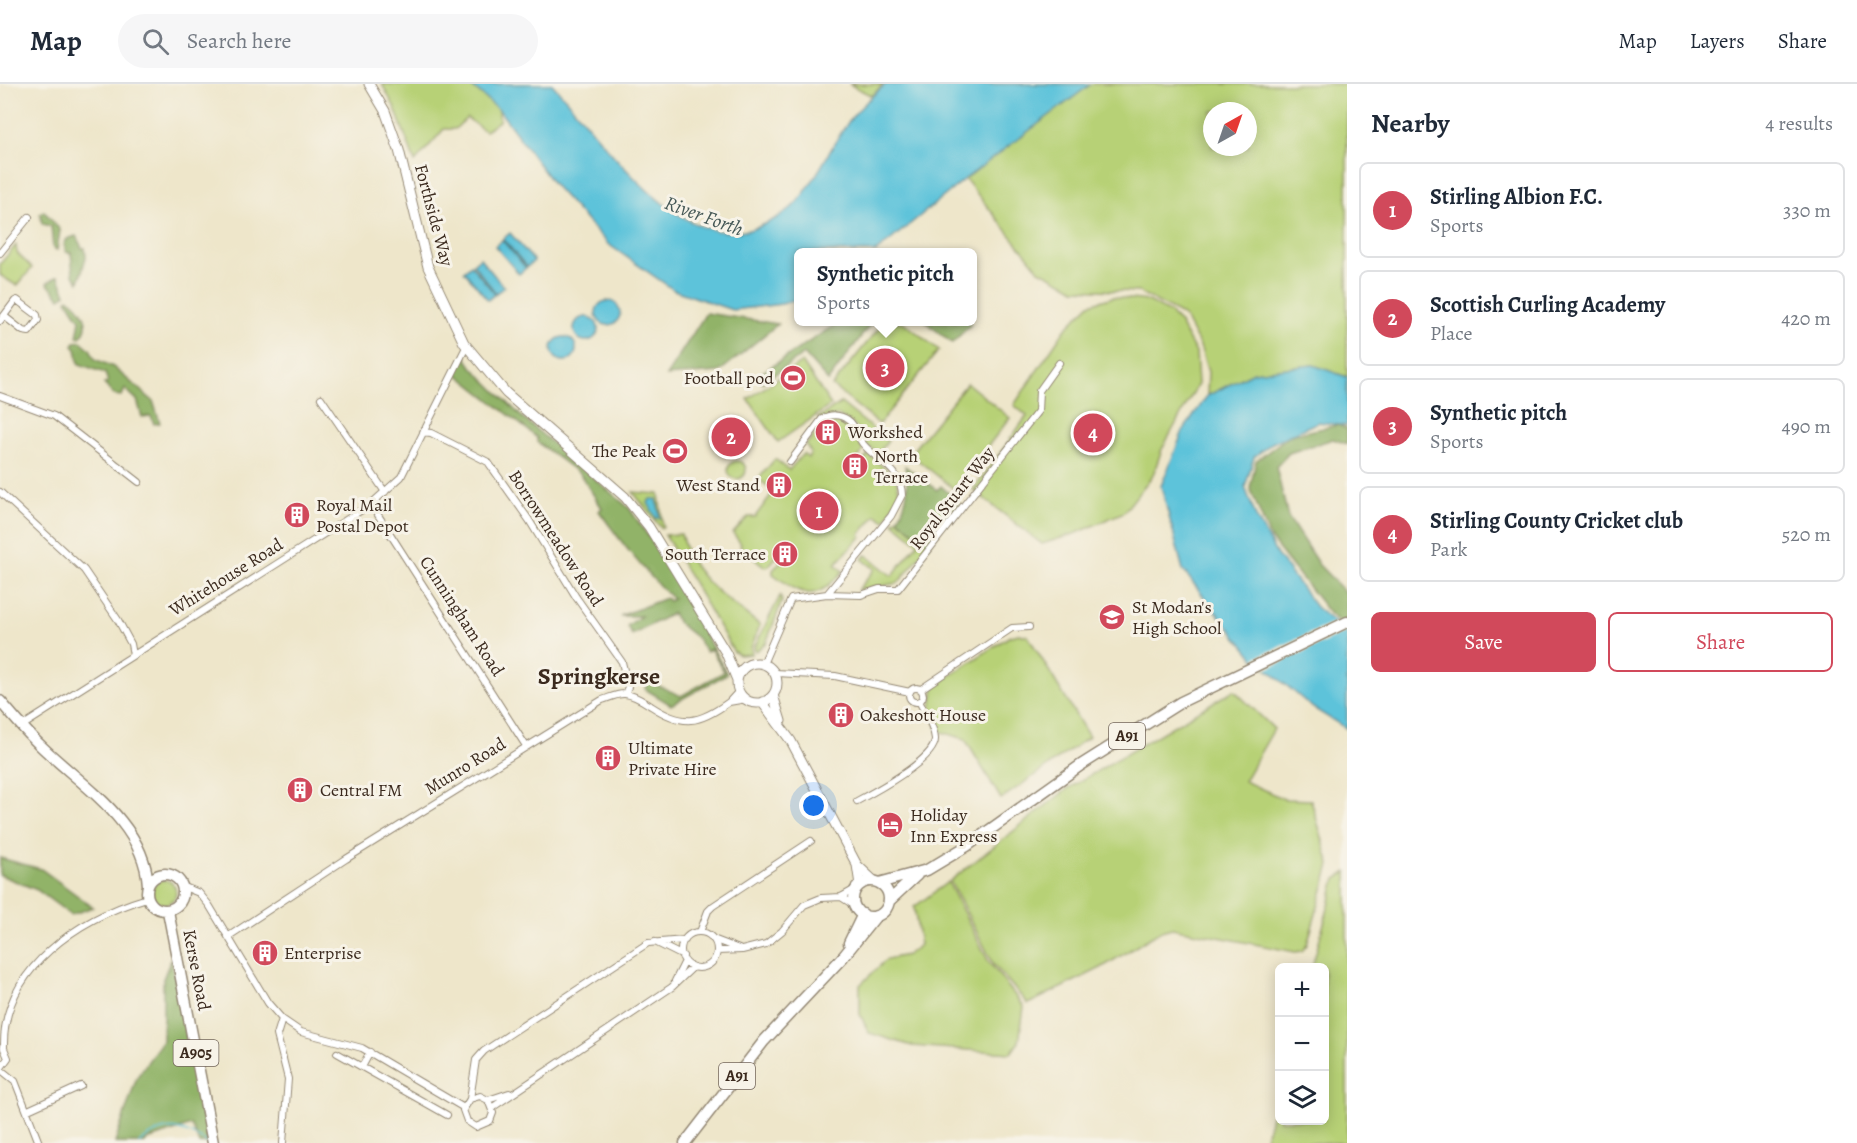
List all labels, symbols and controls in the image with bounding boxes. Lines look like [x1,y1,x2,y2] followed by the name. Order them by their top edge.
[118,14,538,68] search box
[30,22,82,60] text: Map
[139,25,172,58] icon: search
[187,26,291,56] text: Search here
[1618,27,1657,55] text: Map
[1690,27,1745,55] text: Layers
[1778,27,1827,55] text: Share
[1203,102,1257,156] north arrow
[1371,106,1450,141] text: Nearby
[1765,110,1833,137] text: 4 results
[409,161,459,270] street label: Forthside Way
[1430,182,1603,212] text: Stirling Albion F.C.
[661,189,747,243] water label: River Forth
[1389,197,1396,224] text: 1
[1783,197,1831,224] text: 330 m
[1430,212,1483,239] text: Sports
[794,248,977,326] popup
[817,259,954,289] text: Synthetic pitch
[817,289,870,316] text: Sports
[1430,290,1665,320] text: Scottish Curling Academy
[1388,305,1397,332] text: 2
[1781,305,1831,332] text: 420 m
[1430,320,1472,347] text: Place
[866,346,904,390] pin: 3
[778,363,808,393] sports icon: Football pod
[684,366,774,390] place label: Football pod
[1430,398,1567,428] text: Synthetic pitch
[1074,410,1112,456] pin: 4
[1388,413,1397,440] text: 3
[1782,413,1831,440] text: 490 m
[712,414,750,460] pin: 2
[813,417,843,447] building icon: Workshed
[847,420,923,444] place label: Workshed
[1430,428,1483,455] text: Sports
[660,436,690,466] sports icon: The Peak
[592,439,656,463] place label: The Peak
[904,441,1000,554] street label: Royal Stuart Way
[874,444,928,489] place label: North Terrace
[840,451,870,481] building icon: North Terrace
[503,465,609,611] street label: Borrowmeadow Road
[764,470,794,500] building icon: West Stand
[675,473,760,497] place label: West Stand
[800,488,838,534] pin: 1
[316,493,409,538] place label: Royal Mail Postal Depot
[282,500,312,530] building icon: Royal Mail Postal Depot
[1430,506,1683,536] text: Stirling County Cricket club
[1388,521,1397,548] text: 4
[1782,521,1831,548] text: 520 m
[164,532,288,622] street label: Whitehouse Road
[1430,536,1468,563] text: Park
[770,539,800,569] building icon: South Terrace
[665,542,766,566] place label: South Terrace
[414,551,510,681] street label: Cunningham Road
[1132,595,1222,640] place label: St Modan's High School
[1097,602,1127,632] school or university icon: St Modan's High School
[1371,612,1596,672] button: Save
[1608,612,1833,672] button: Share
[538,660,660,692] district label: Springkerse
[826,700,856,730] building icon: Oakeshott House
[860,703,986,727] place label: Oakeshott House
[1109,723,1145,749] road number: A91
[420,731,510,800] street label: Munro Road
[628,736,717,781] place label: Ultimate Private Hire
[593,743,623,773] building icon: Ultimate Private Hire
[285,775,315,805] building icon: Central FM
[320,778,402,802] place label: Central FM
[799,791,828,820] your location
[910,803,998,848] place label: Holiday Inn Express
[875,810,905,840] hotel icon: Holiday Inn Express
[177,927,217,1013] street label: Kerse Road
[250,938,280,968] building icon: Enterprise
[284,941,362,965] place label: Enterprise
[1275,963,1329,1125] map controls
[1275,963,1329,1017] button: +
[1275,1017,1329,1071] button: −
[174,1040,218,1066] road number: A905
[719,1063,755,1089] road number: A91
[1275,1071,1329,1125] button: layers

